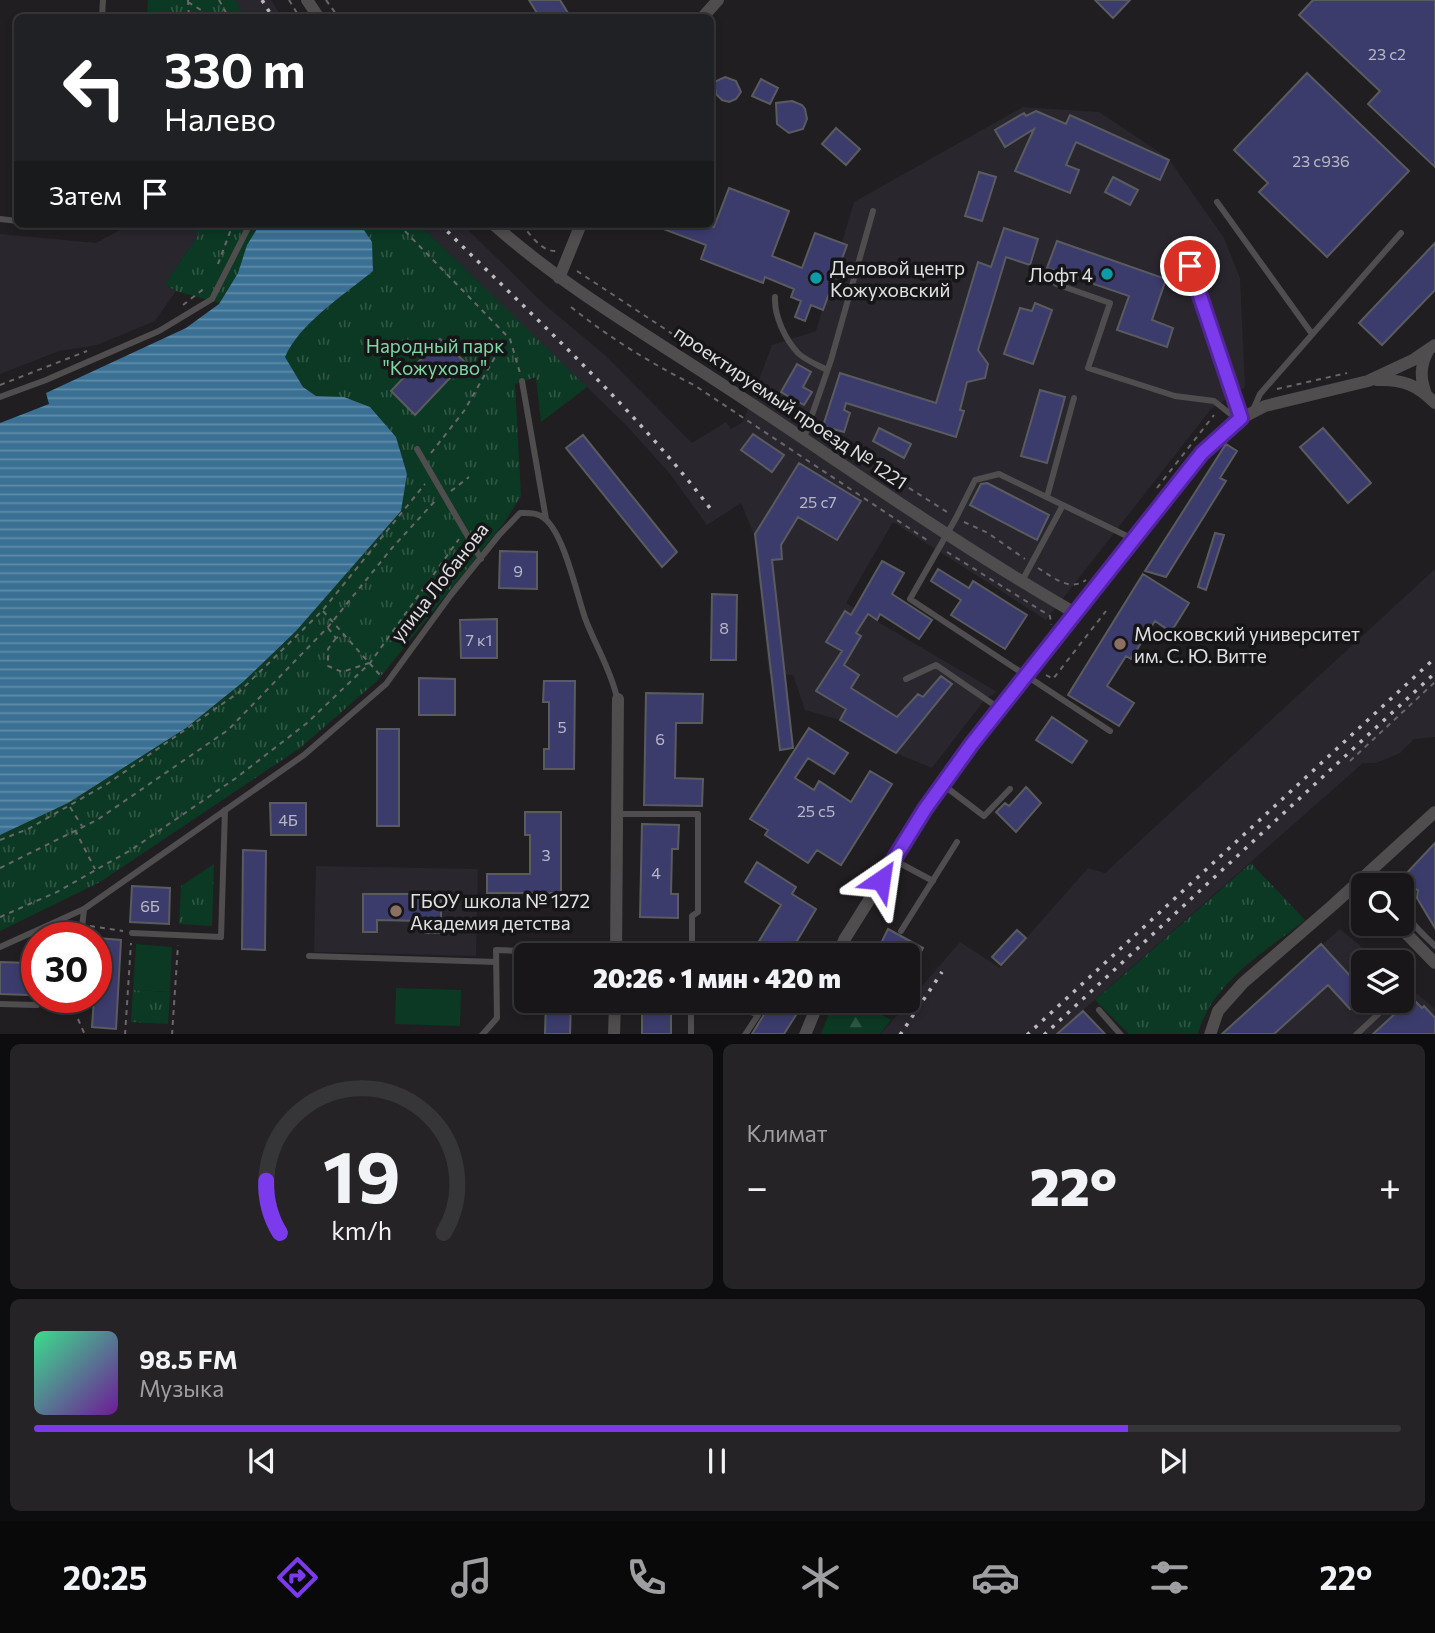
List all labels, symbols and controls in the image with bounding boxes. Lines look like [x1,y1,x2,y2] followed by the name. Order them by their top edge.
[164,38,305,98] text: 330 m
[49,42,140,133] icon: left
[1368,44,1406,63] house number: 23 с2
[164,98,276,138] text: Налево
[1292,151,1350,170] house number: 23 с936
[136,175,174,213] icon: arrive
[49,179,122,210] text: Затем
[1160,236,1220,296] pin
[1171,247,1209,285] icon: arrive
[830,256,965,301] place label: Деловой центр Кожуховский
[1029,263,1093,286] place label: Лофт 4
[1099,266,1115,282] marker: Лофт 4
[808,270,824,286] marker: Деловой центр Кожуховский
[670,320,912,494] street label: проектируемый проезд № 1221
[366,334,504,379] park label: Народный парк "Кожухово"
[799,492,837,511] house number: 25 с7
[385,518,493,646] street label: улица Лобанова
[513,561,523,580] house number: 9
[719,618,729,637] house number: 8
[1134,622,1360,667] place label: Московский университет им. С. Ю. Витте
[466,630,492,649] house number: 7 к1
[1112,636,1128,652] marker: Московский университет им. С. Ю. Витте
[557,717,567,736] house number: 5
[655,729,665,748] house number: 6
[797,801,835,820] house number: 25 с5
[278,810,298,829] house number: 4Б
[844,843,918,917] position arrow
[541,845,551,864] house number: 3
[651,863,661,882] house number: 4
[1351,873,1414,1013] map controls
[1351,873,1414,936] button: search
[410,889,590,934] place label: ГБОУ школа № 1272 Академия детства
[140,896,160,915] house number: 6Б
[388,903,404,919] marker: ГБОУ школа № 1272 Академия детства
[21,922,112,1013] speed limit sign: 30
[1351,950,1414,1013] button: layers
[593,962,841,993] text: 20:26 · 1 мин · 420 m
[747,1119,828,1147] text: Климат
[322,1129,400,1218] text: 19
[1030,1153,1117,1217] text: 22°
[747,1162,768,1209] text: −
[1379,1162,1401,1209] text: +
[331,1214,392,1244] text: km/h
[139,1343,238,1374] text: 98.5 FM
[139,1374,224,1402] text: Музыка
[243,1442,281,1480] icon: previous
[698,1442,736,1480] icon: pause
[1154,1442,1192,1480] icon: next
[273,1553,322,1602] icon: directions
[447,1553,496,1602] icon: music
[622,1553,671,1602] icon: phone
[796,1553,845,1602] icon: climate
[971,1553,1020,1602] icon: car
[1145,1553,1194,1602] icon: filters
[63,1557,147,1597] text: 20:25
[1320,1557,1372,1597] text: 22°

